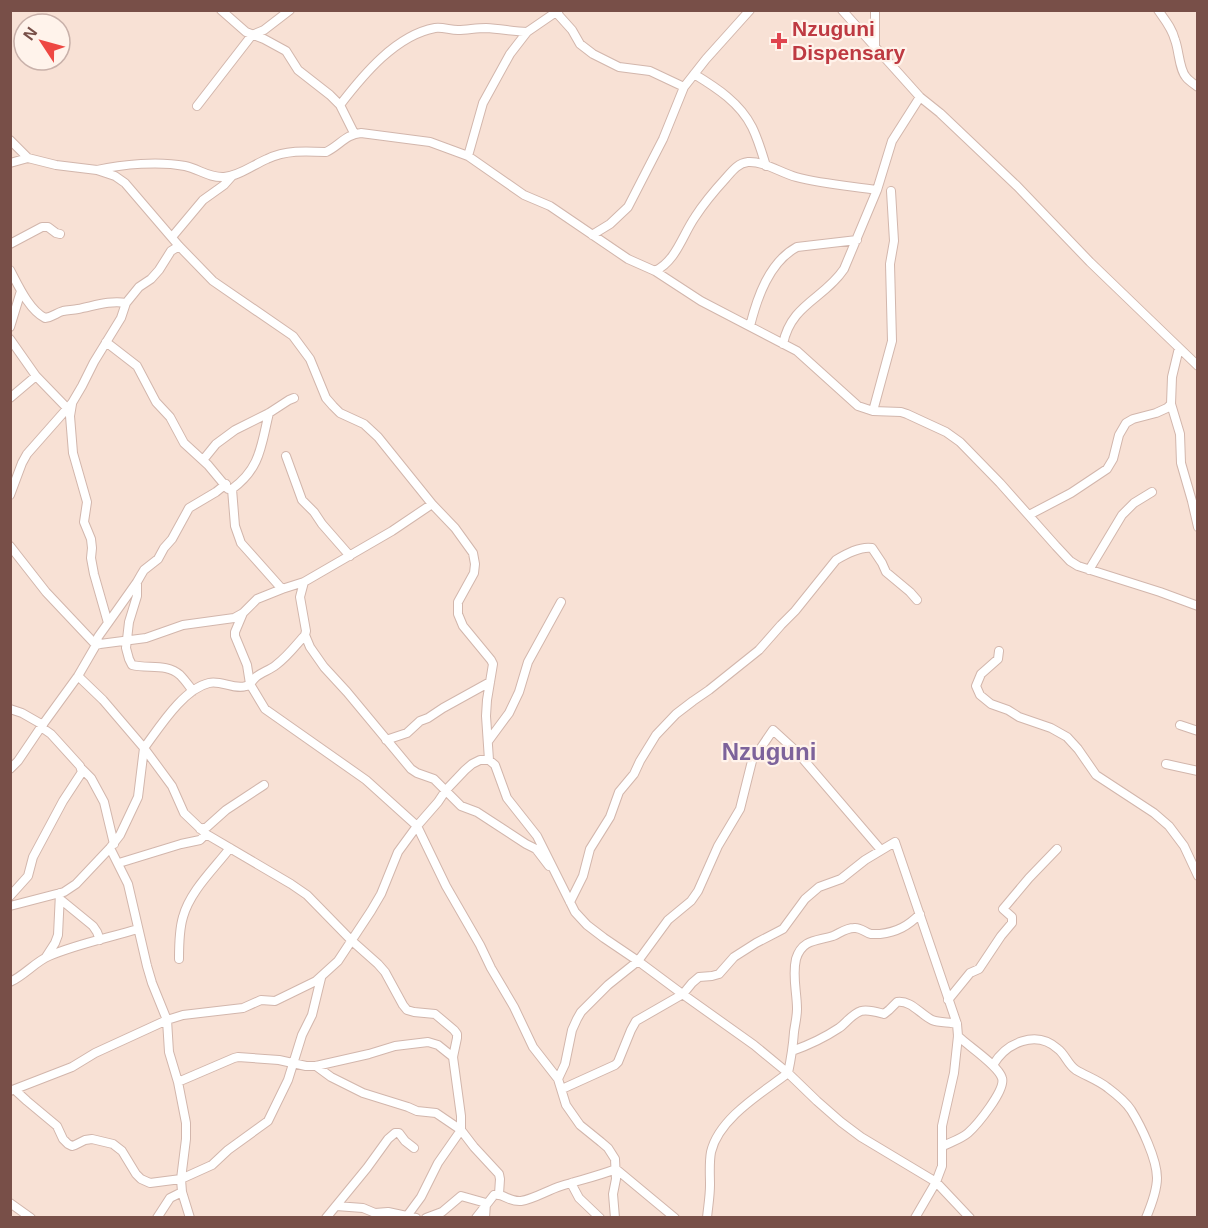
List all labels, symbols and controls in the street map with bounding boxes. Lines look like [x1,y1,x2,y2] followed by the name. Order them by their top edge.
[12,12,72,72] north arrow
[792,17,906,64] place label: Nzuguni Dispensary
[20,24,41,43] text: N
[770,32,788,50] marker: Nzuguni Dispensary
[722,738,816,765] district label: Nzuguni

